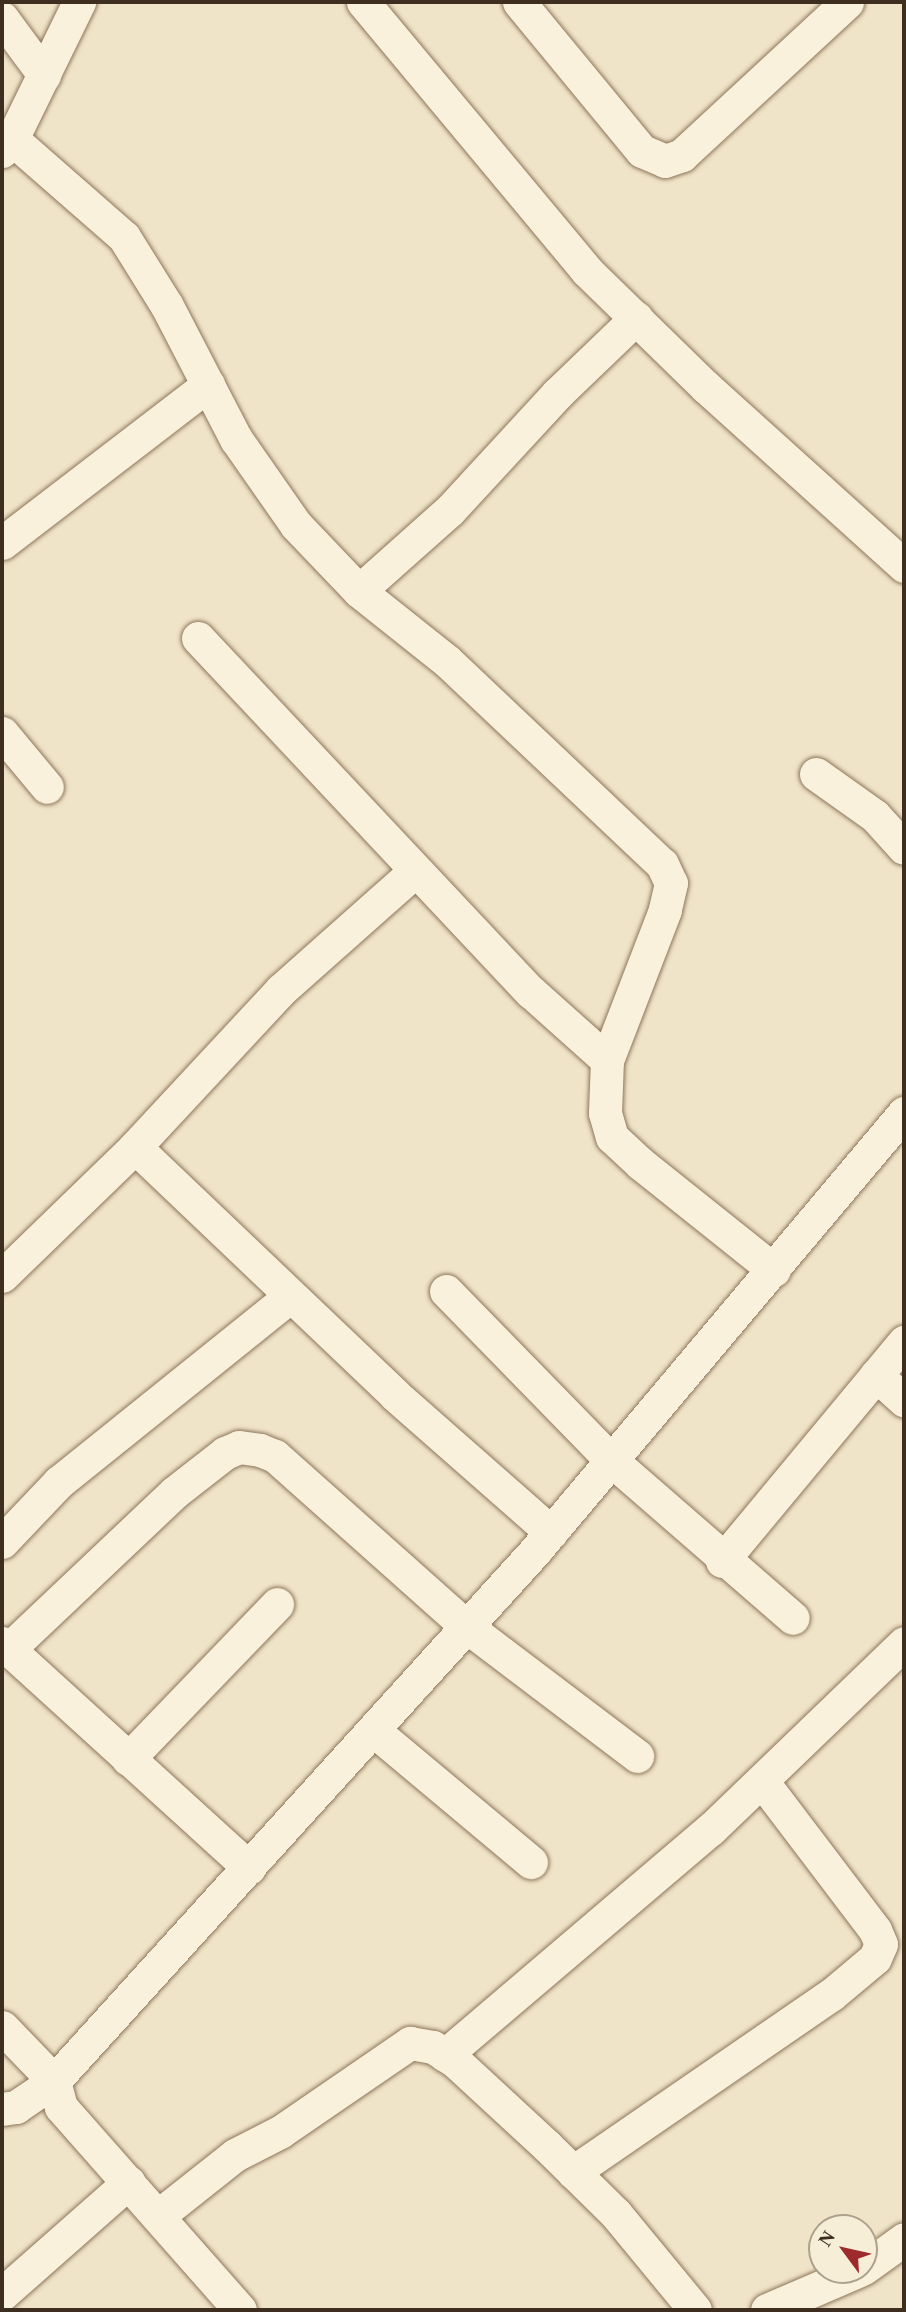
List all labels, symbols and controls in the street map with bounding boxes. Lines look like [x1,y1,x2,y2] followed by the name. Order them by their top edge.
[808,2214,878,2284] north arrow
[814,2227,839,2250] text: N

